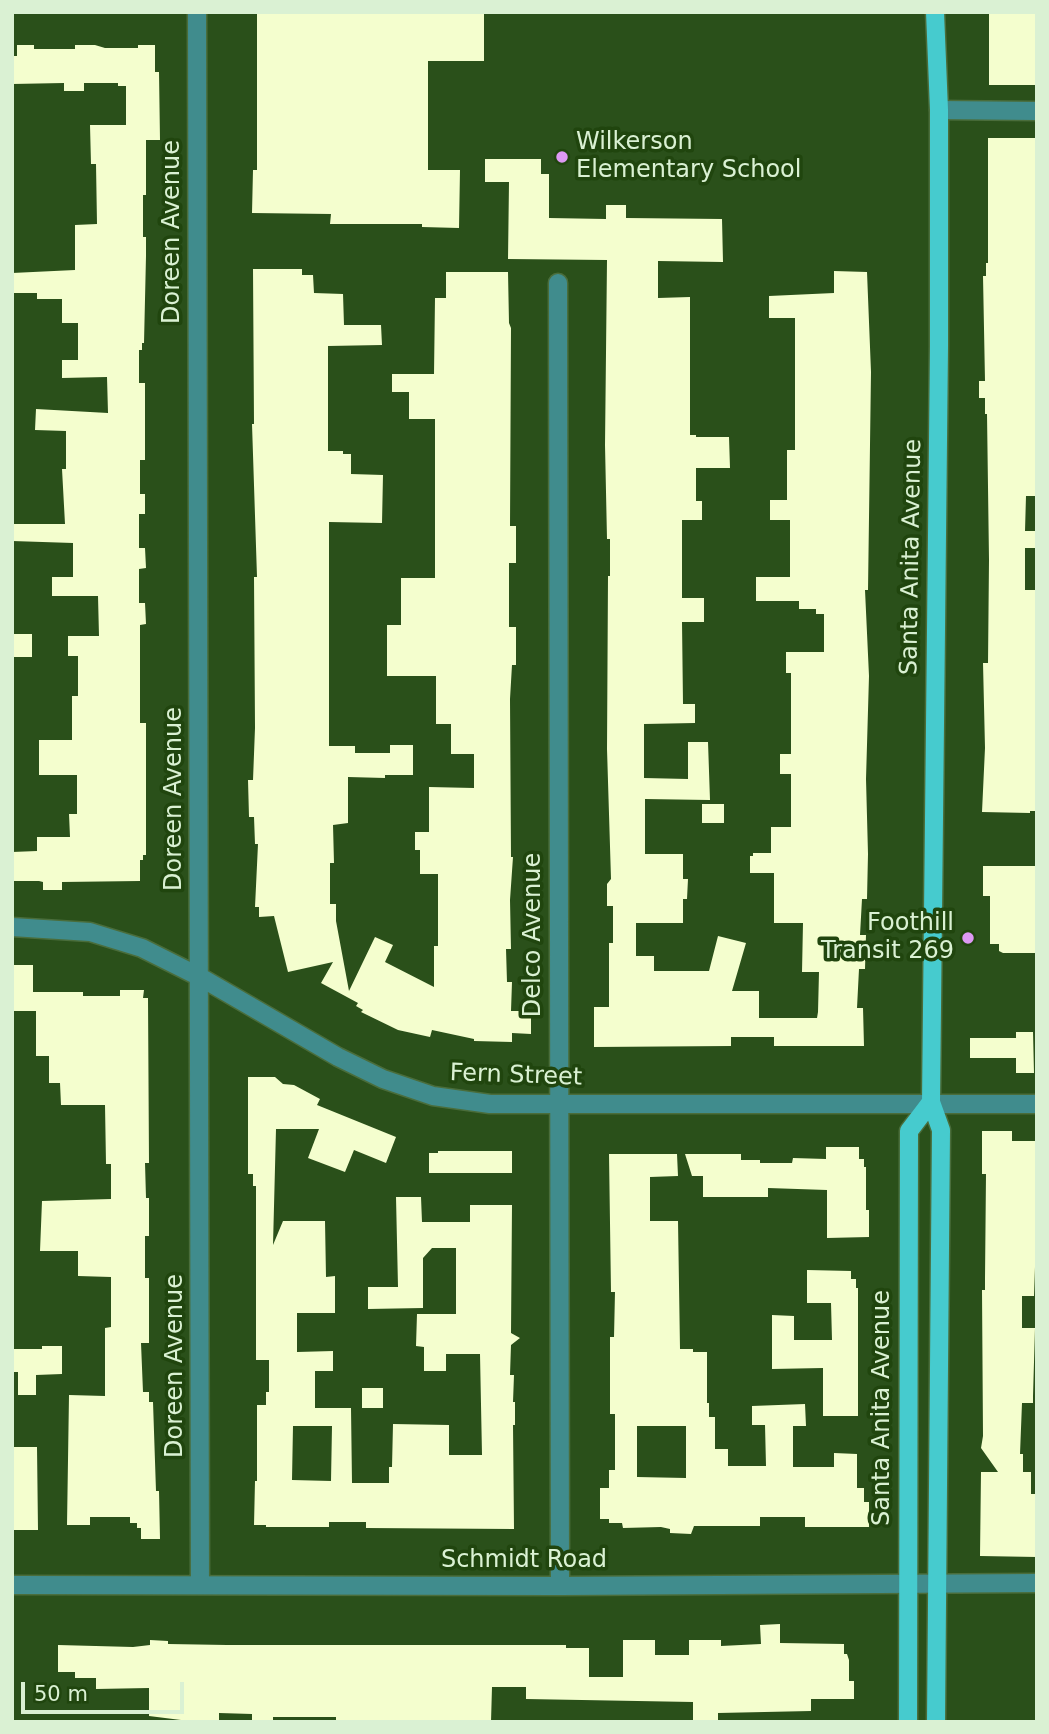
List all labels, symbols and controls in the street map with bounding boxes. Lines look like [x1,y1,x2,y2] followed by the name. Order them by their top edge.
[576,129,801,185] place label: Wilkerson Elementary School
[159,140,187,324] street label: Doreen Avenue
[554,149,570,165] marker: Wilkerson Elementary School
[896,439,928,675] street label: Santa Anita Avenue
[161,707,189,891] street label: Doreen Avenue
[520,853,548,1017] street label: Delco Avenue
[821,910,954,966] place label: Foothill Transit 269
[960,930,976,946] marker: Foothill Transit 269
[449,1059,583,1093] street label: Fern Street
[162,1274,190,1458] street label: Doreen Avenue
[869,1290,897,1526] street label: Santa Anita Avenue
[441,1547,607,1575] street label: Schmidt Road
[24,1668,187,1712] scale bar
[34,1682,88,1706] text: 50 m

